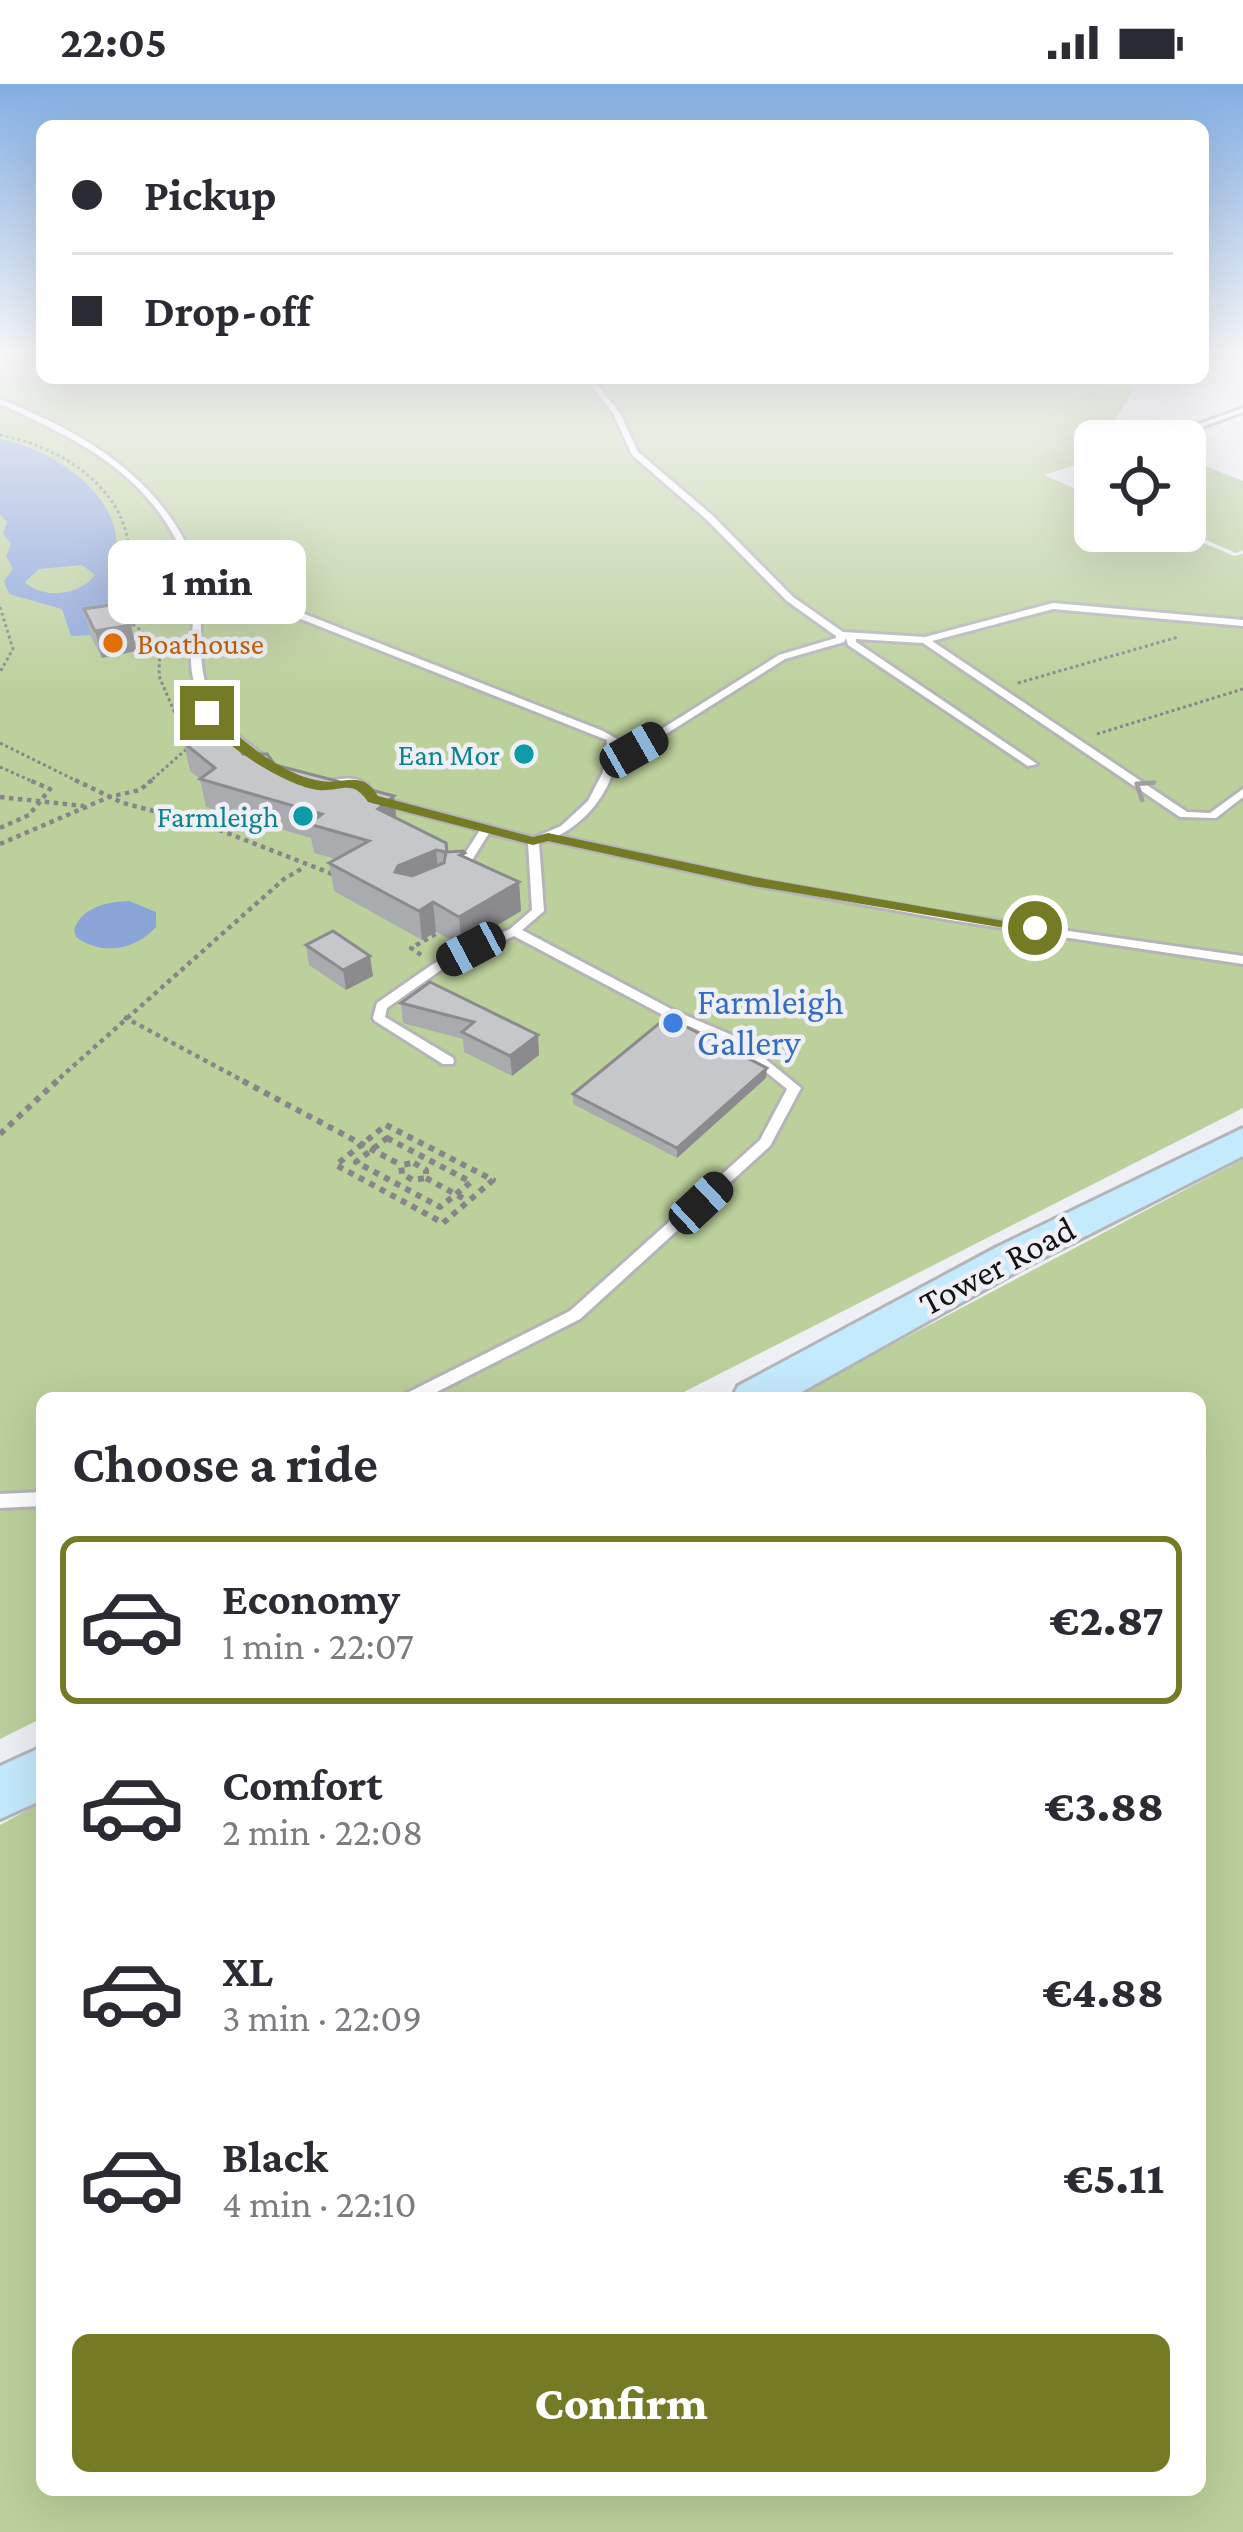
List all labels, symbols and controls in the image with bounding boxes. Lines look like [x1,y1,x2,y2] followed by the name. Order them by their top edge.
[60,17,167,67] text: 22:05
[144,170,277,220] text: Pickup
[144,286,311,336] text: Drop-off
[1074,420,1206,552] map controls
[1074,420,1206,552] button: locate
[108,539,306,623] callout: 1 min
[161,560,253,603] text: 1 min
[137,627,264,660] place label: Boathouse
[100,630,126,656] marker: Boathouse
[180,686,234,740] route end
[594,716,674,784] car
[398,738,500,771] place label: Ean Mor
[511,741,537,767] marker: Ean Mor
[1135,780,1157,802] one-way arrow
[157,800,279,834] place label: Farmleigh
[290,803,316,829] marker: Farmleigh
[1008,901,1062,955] route start
[431,916,511,982] car
[697,982,844,1063] place label: Farmleigh Gallery
[660,1010,686,1036] marker: Farmleigh Gallery
[662,1165,740,1241] car
[912,1208,1082,1324] street label: Tower Road
[72,1434,378,1494] text: Choose a ride
[78,1566,186,1674] icon: car
[222,1574,400,1624] text: Economy
[1050,1595,1164,1645] text: €2.87
[222,1624,414,1667] text: 1 min · 22:07
[78,1752,186,1860] icon: car
[222,1760,383,1810] text: Comfort
[1045,1781,1164,1831] text: €3.88
[222,1810,423,1853] text: 2 min · 22:08
[78,1938,186,2046] icon: car
[222,1946,273,1996] text: XL
[1042,1967,1164,2017] text: €4.88
[222,1996,422,2039] text: 3 min · 22:09
[78,2124,186,2232] icon: car
[222,2132,328,2182] text: Black
[1064,2153,1164,2203] text: €5.11
[222,2182,417,2225] text: 4 min · 22:10
[72,2334,1170,2472] button: Confirm

